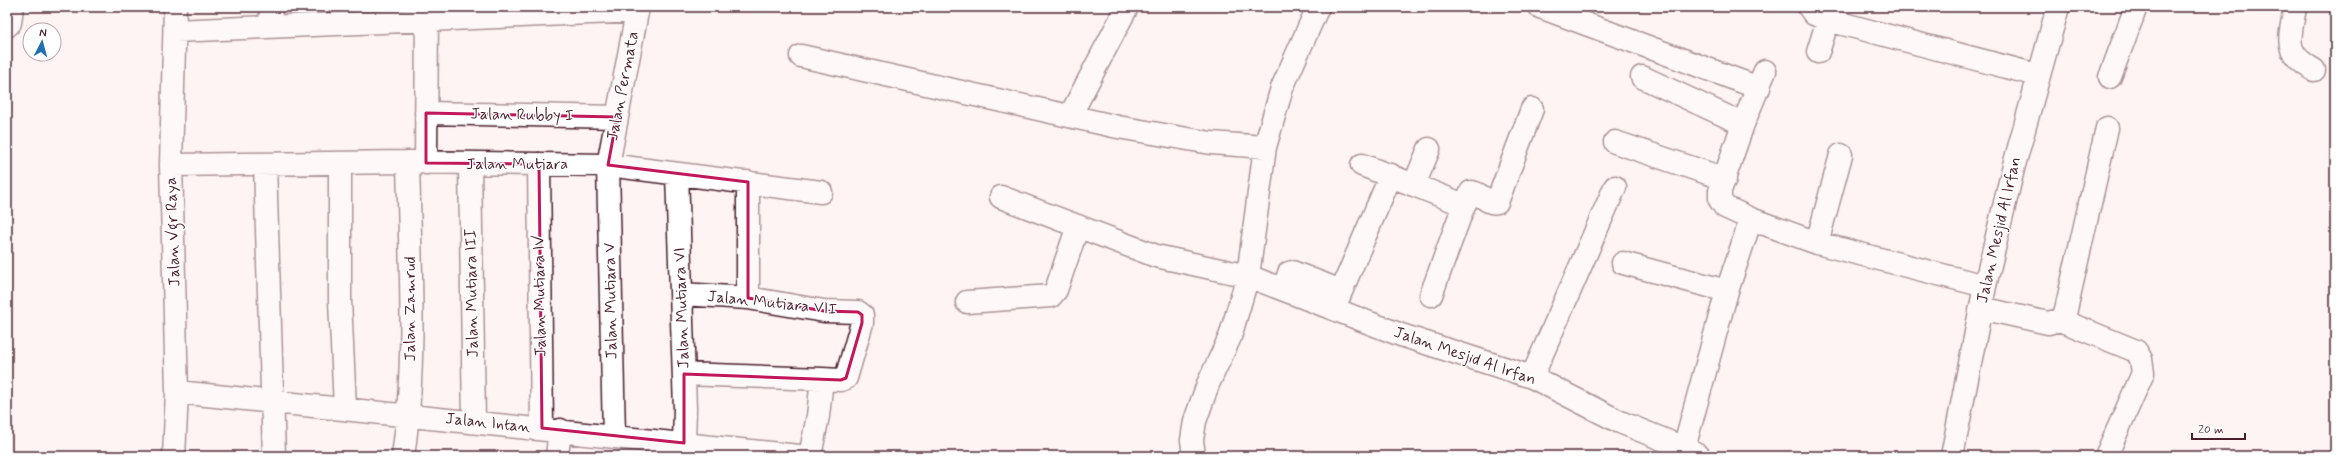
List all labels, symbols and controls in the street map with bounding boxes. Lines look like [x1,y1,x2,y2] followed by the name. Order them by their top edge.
[22,22,62,62] north arrow
[39,26,47,40] text: N
[602,29,644,142] street label: Jalan Permata
[470,104,574,126] street label: Jalan Rubby I
[466,154,568,175] street label: Jalan Mutiara
[1972,155,2026,305] street label: Jalan Mesjid Al Irfan
[161,177,186,287] street label: Jalan Vgr Raya
[460,228,484,358] street label: Jalan Mutiara III
[528,235,552,357] street label: Jalan Mutiara IV
[599,242,623,360] street label: Jalan Mutiara V
[669,247,695,369] street label: Jalan Mutiara VI
[400,257,421,361] street label: Jalan Zamrud
[706,286,838,320] street label: Jalan Mutiara VII
[1391,322,1539,390] street label: Jalan Mesjid Al Irfan
[444,408,532,438] street label: Jalan Intan
[2192,415,2245,441] scale bar
[2198,422,2224,438] text: 20 m

